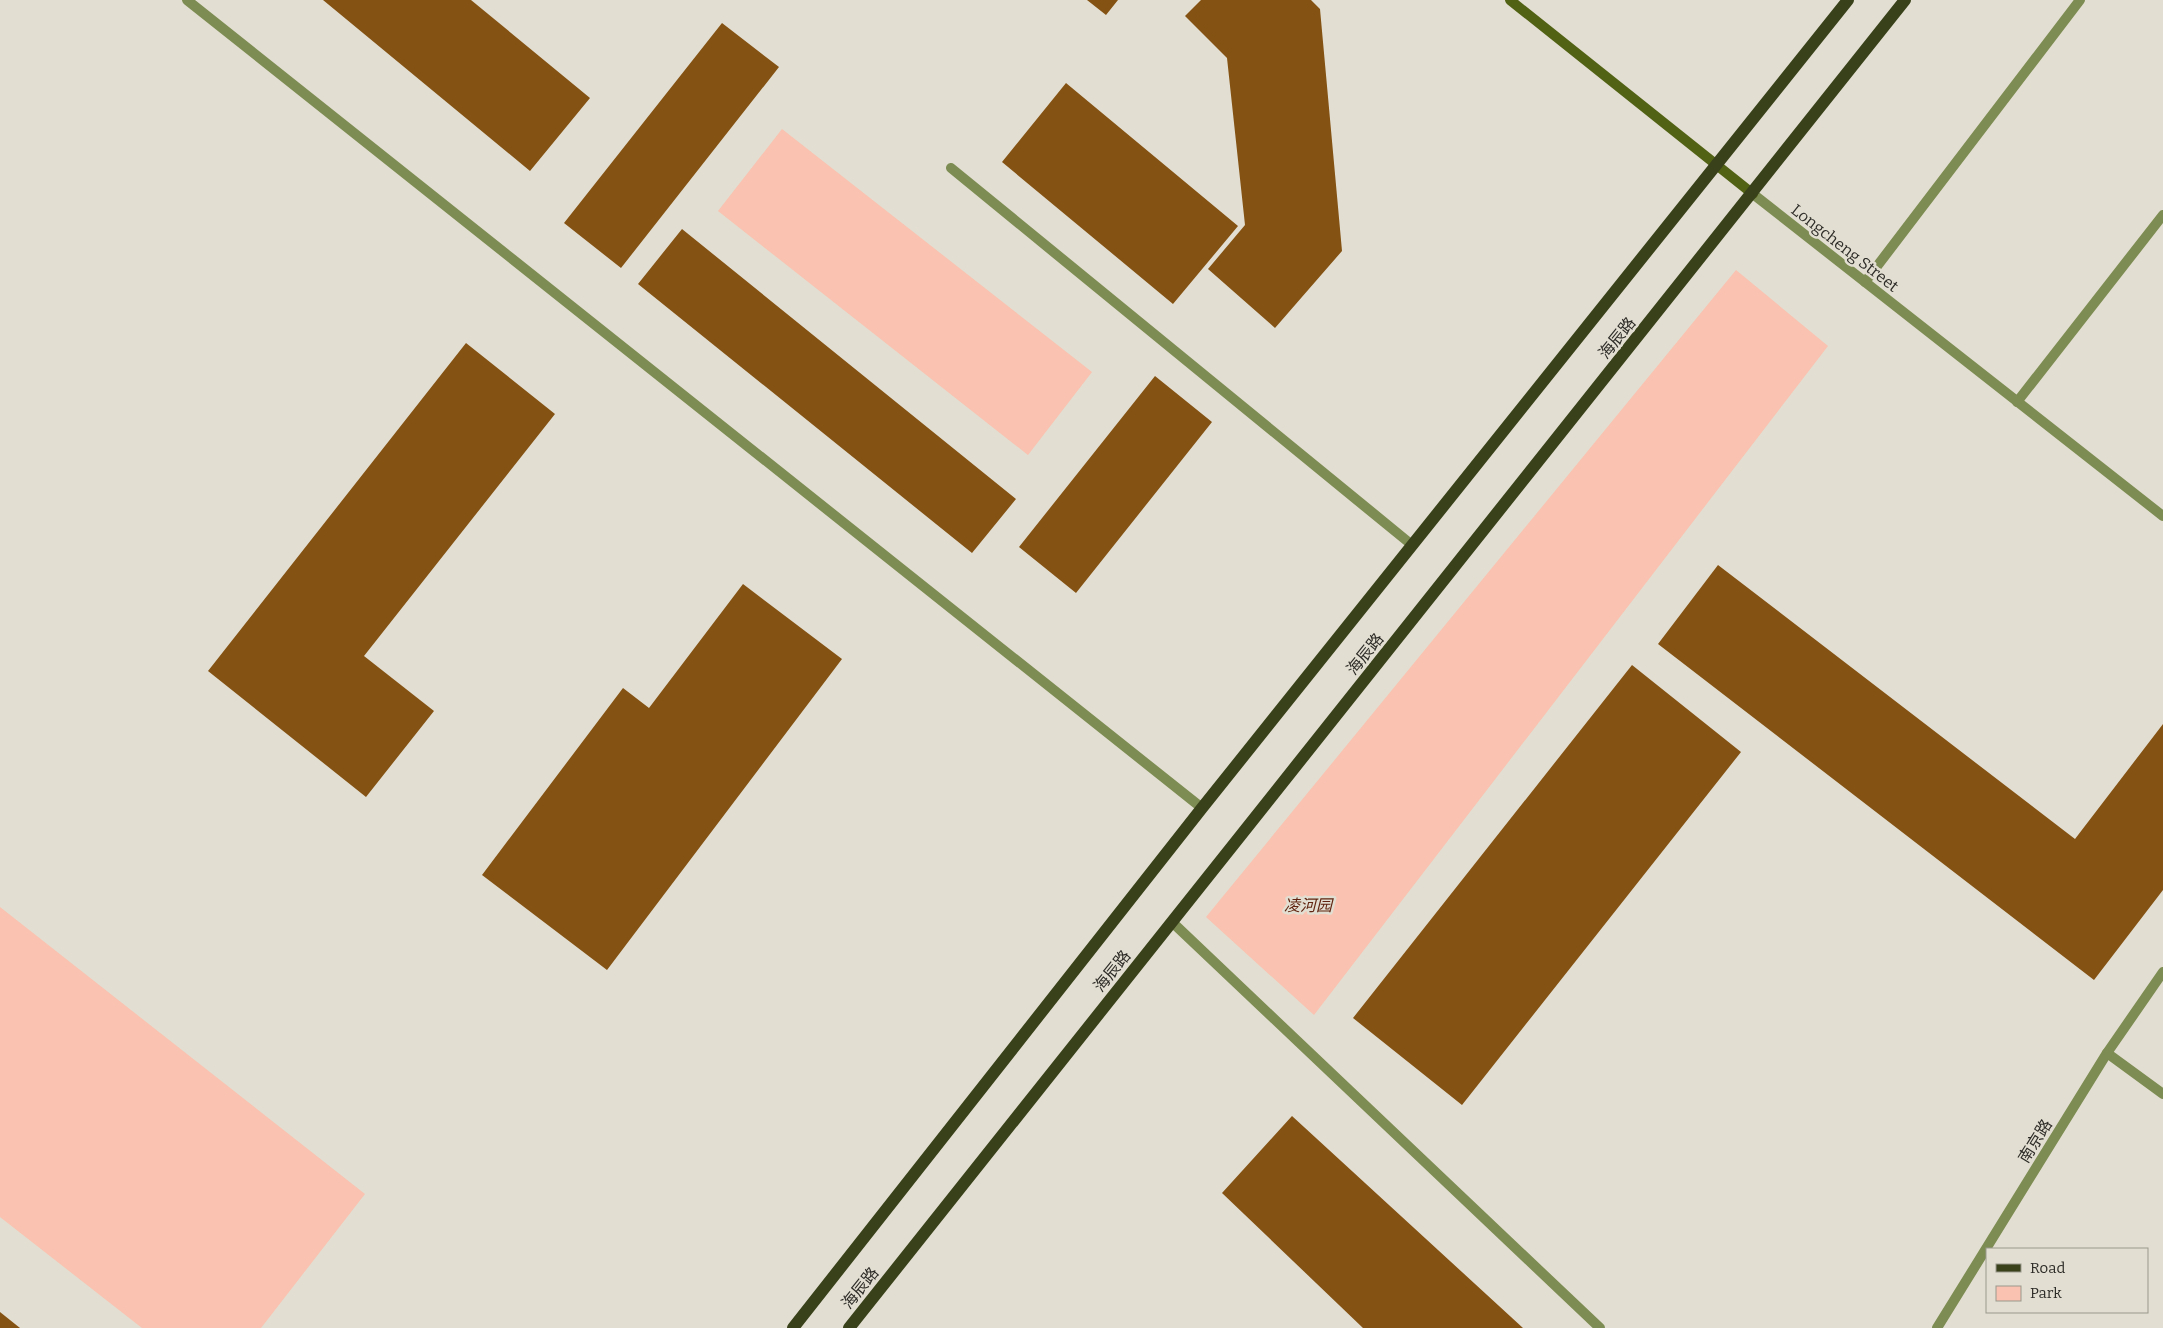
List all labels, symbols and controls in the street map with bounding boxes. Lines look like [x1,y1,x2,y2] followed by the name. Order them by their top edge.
[1788,200,1903,296] street label: Longcheng Street
[1595,313,1639,363] street label: 海辰路
[1343,629,1387,679] street label: 海辰路
[1284,896,1334,915] park label: 凌河园
[1090,946,1134,996] street label: 海辰路
[2014,1116,2056,1166] street label: 南京路
[1986,1248,2148,1313] legend
[2030,1259,2065,1277] text: Road
[838,1263,882,1313] street label: 海辰路
[2030,1284,2062,1302] text: Park

